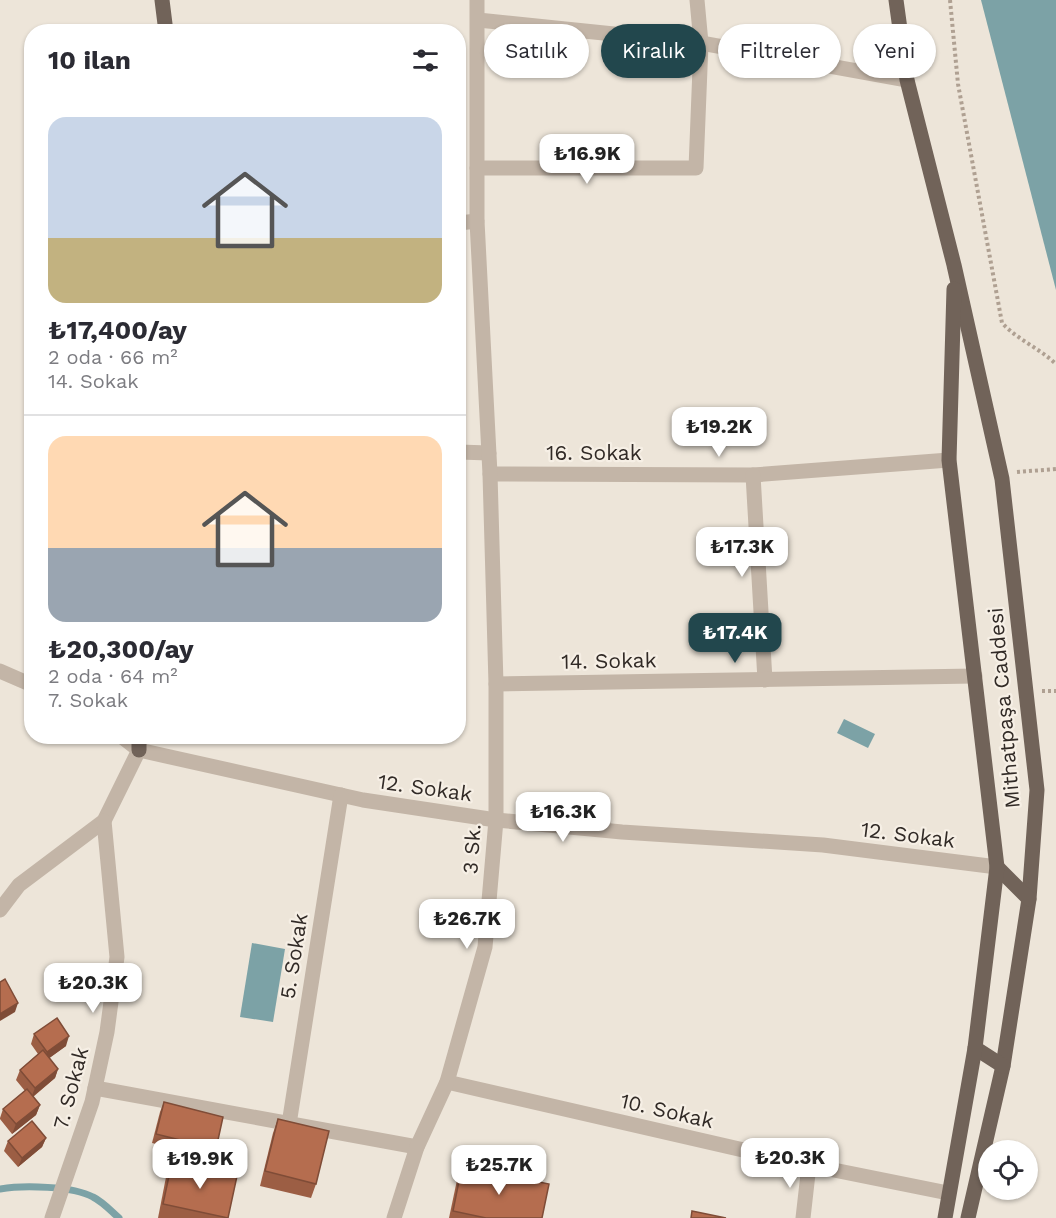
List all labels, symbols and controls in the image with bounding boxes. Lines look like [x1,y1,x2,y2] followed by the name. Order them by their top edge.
[484,24,589,78] chip: Satılık
[601,24,706,78] chip: Kiralık
[718,24,841,78] chip: Filtreler
[853,24,936,78] chip: Yeni
[409,44,442,77] icon: filters
[48,45,131,75] text: 10 ilan
[538,134,636,185] pin: ₺16.9K
[553,141,621,165] text: ₺16.9K
[191,156,299,264] icon: home
[48,315,187,345] text: ₺17,400/ay
[48,345,178,369] text: 2 oda · 66 m²
[48,369,139,393] text: 14. Sokak
[670,407,768,458] pin: ₺19.2K
[686,414,752,438] text: ₺19.2K
[546,440,642,465] street label: 16. Sokak
[191,475,299,583] icon: home
[693,527,791,578] pin: ₺17.3K
[710,534,774,558] text: ₺17.3K
[982,607,1025,810] street label: Mithatpaşa Caddesi
[686,613,784,664] pin: ₺17.4K
[702,620,768,644] text: ₺17.4K
[48,634,194,664] text: ₺20,300/ay
[561,647,657,674] street label: 14. Sokak
[48,664,178,688] text: 2 oda · 64 m²
[48,688,128,712] text: 7. Sokak
[376,769,474,806] street label: 12. Sokak
[514,792,612,843] pin: ₺16.3K
[530,799,596,823] text: ₺16.3K
[860,816,957,853] street label: 12. Sokak
[457,823,486,875] street label: 3 Sk.
[418,899,516,950] pin: ₺26.7K
[433,906,501,930] text: ₺26.7K
[274,911,313,1001] street label: 5. Sokak
[44,963,142,1014] pin: ₺20.3K
[58,970,128,994] text: ₺20.3K
[48,1044,93,1132] street label: 7. Sokak
[618,1088,716,1133] street label: 10. Sokak
[741,1138,839,1189] pin: ₺20.3K
[151,1139,249,1190] pin: ₺19.9K
[978,1140,1038,1200] map controls
[978,1140,1038,1200] button: locate
[450,1145,548,1196] pin: ₺25.7K
[755,1145,825,1169] text: ₺20.3K
[167,1146,234,1170] text: ₺19.9K
[465,1152,533,1176] text: ₺25.7K

